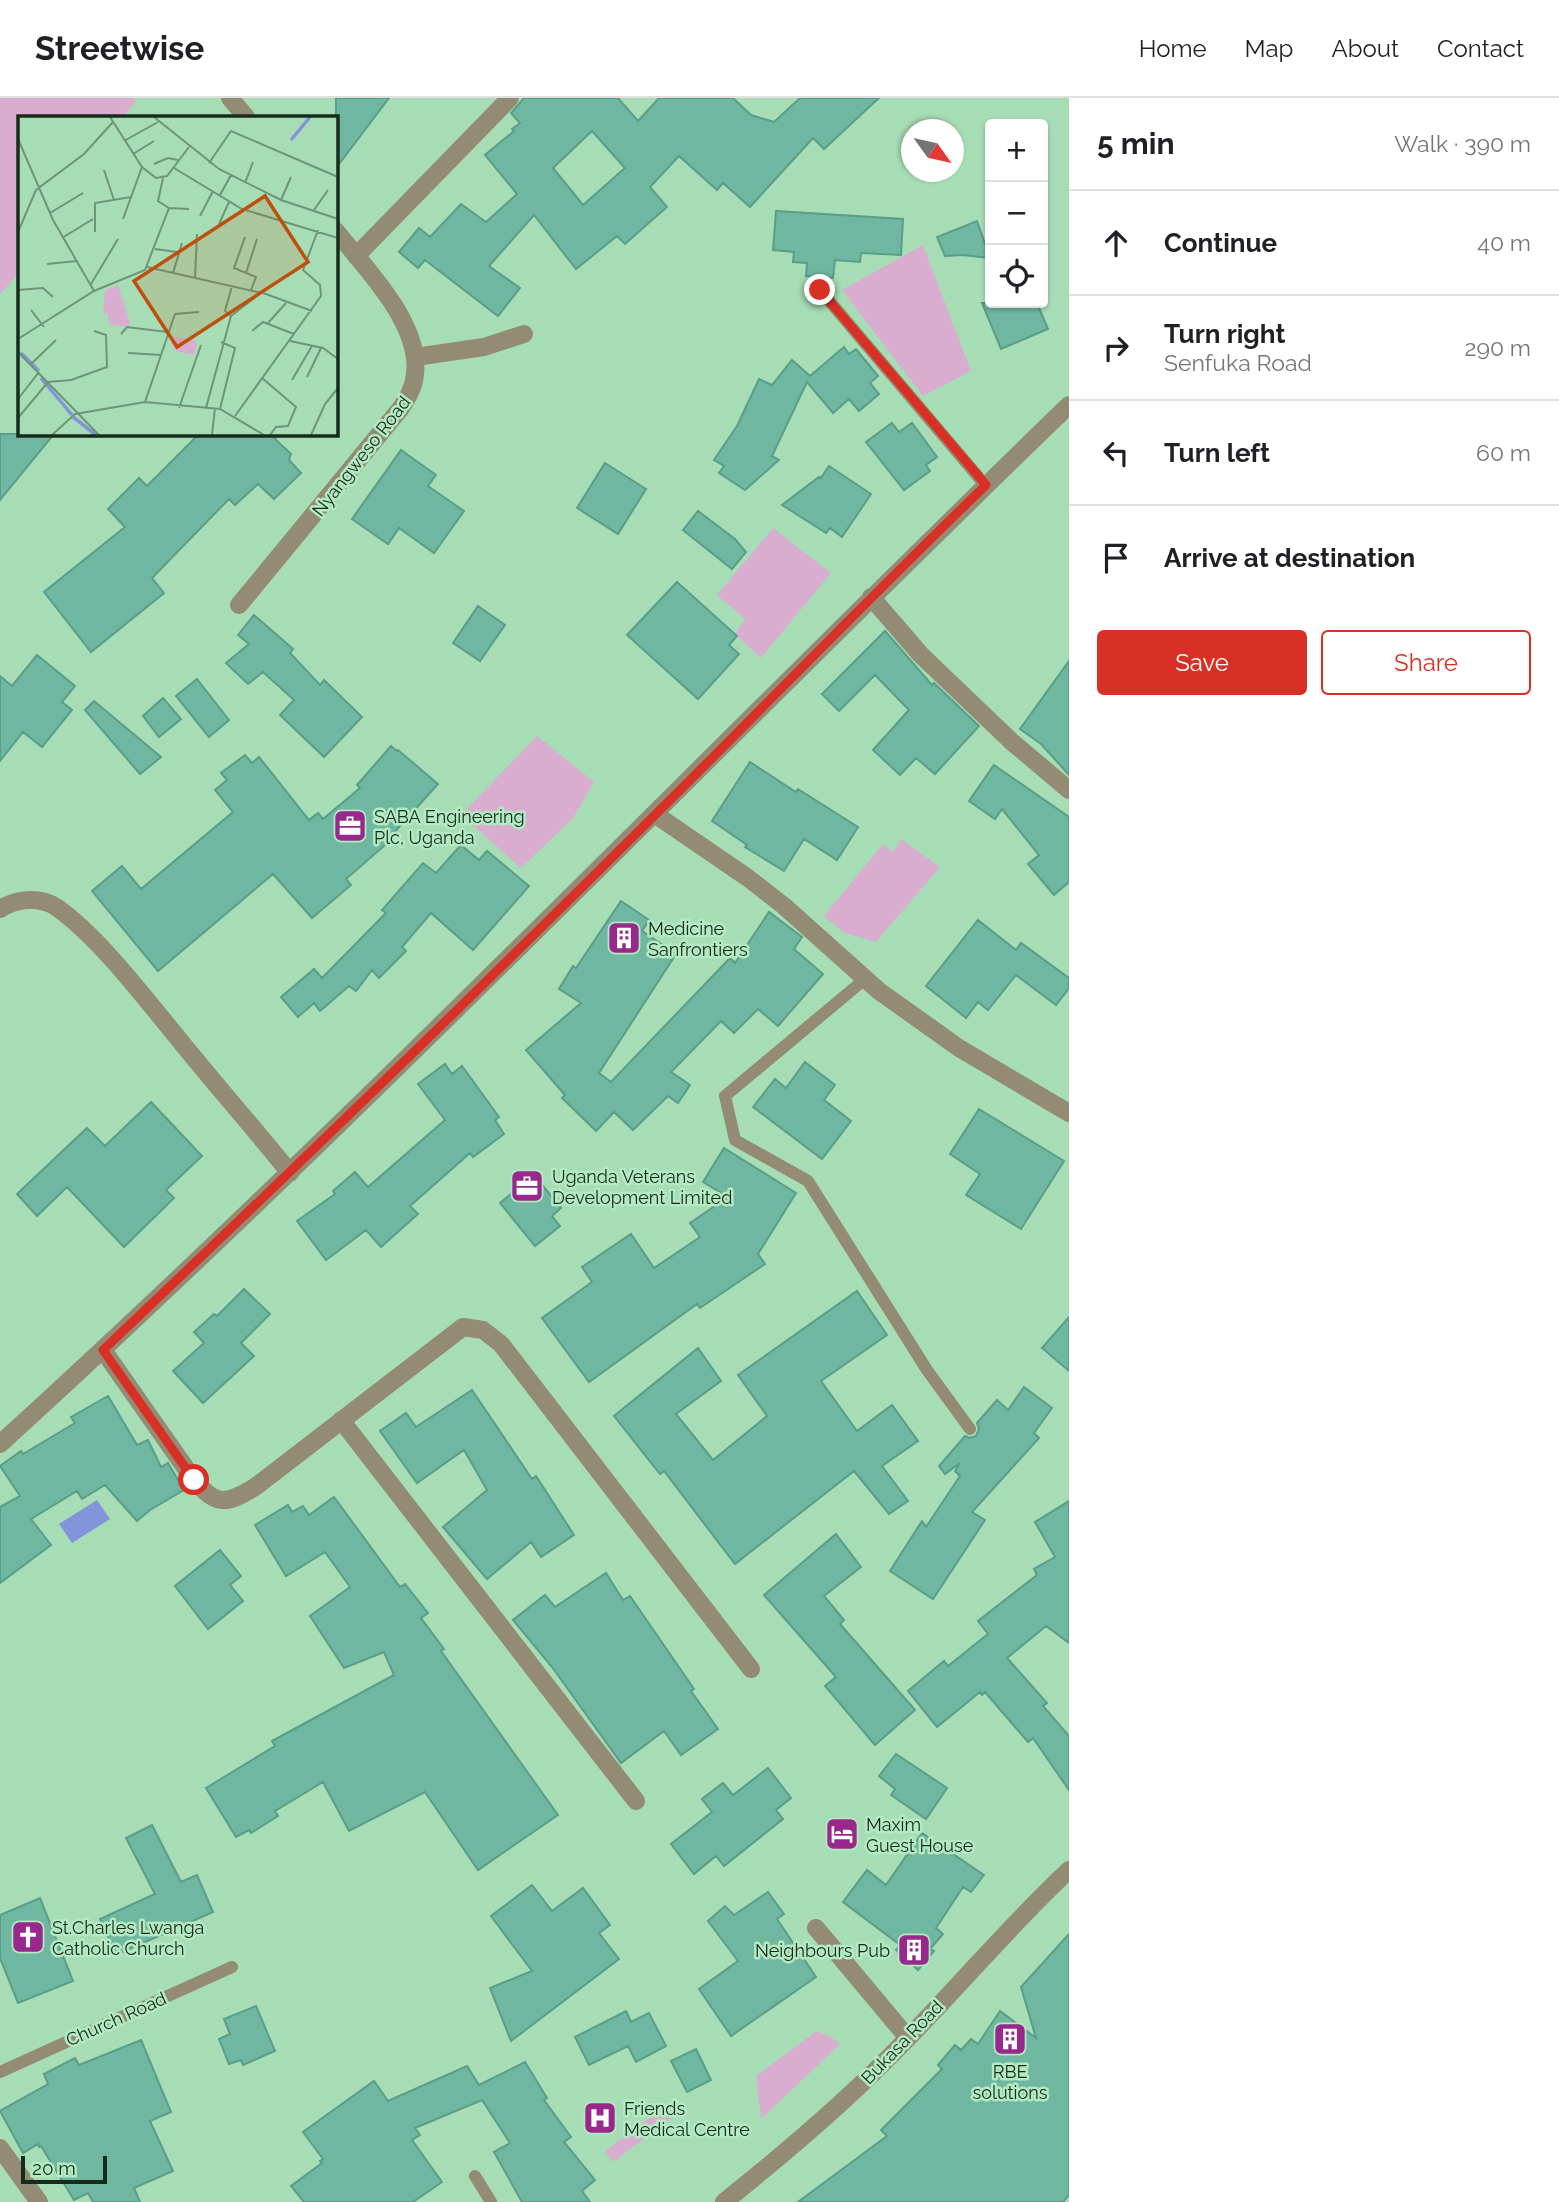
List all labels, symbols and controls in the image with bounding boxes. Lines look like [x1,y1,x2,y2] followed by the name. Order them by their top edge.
[35,29,204,68] text: Streetwise
[1139,34,1207,63] text: Home
[1245,34,1293,63] text: Map
[1331,34,1399,63] text: About
[1437,34,1524,63] text: Contact
[18,116,338,436] inset map
[901,119,964,182] north arrow
[985,119,1048,308] map controls
[985,119,1048,182] button: +
[1097,126,1175,161] text: 5 min
[1394,130,1531,157] text: Walk · 390 m
[985,182,1048,245] button: −
[1097,224,1135,262] icon: ahead
[1164,228,1277,258] text: Continue
[1477,229,1531,256] text: 40 m
[985,245,1048,308] button: locate
[804,274,835,305] route end
[1164,319,1285,349] text: Turn right
[1097,329,1135,367] icon: right
[1464,334,1531,361] text: 290 m
[1164,349,1312,376] text: Senfuka Road
[308,392,414,520] street label: Nyangweso Road
[1097,434,1135,472] icon: left
[1164,438,1270,468] text: Turn left
[1476,439,1531,466] text: 60 m
[1097,539,1135,577] icon: arrive
[1164,543,1415,573] text: Arrive at destination
[1097,630,1307,695] button: Save
[1321,630,1531,695] button: Share
[374,806,525,848] place label: SABA Engineering Plc, Uganda
[331,807,369,845] office icon: SABA Engineering Plc, Uganda
[648,918,748,960] place label: Medicine Sanfrontiers
[605,919,643,957] building icon: Medicine Sanfrontiers
[552,1166,732,1208] place label: Uganda Veterans Development Limited
[508,1167,546,1205] office icon: Uganda Veterans Development Limited
[178,1464,209,1495] route start
[866,1814,974,1856] place label: Maxim Guest House
[823,1815,861,1853] hotel icon: Maxim Guest House
[52,1917,204,1959] place label: St.Charles Lwanga Catholic Church
[9,1918,47,1956] church icon: St.Charles Lwanga Catholic Church
[895,1931,933,1969] building icon: Neighbours Pub
[755,1940,890,1961] place label: Neighbours Pub
[63,1988,169,2050] street label: Church Road
[857,1996,947,2088] street label: Bukasa Road
[991,2020,1029,2058] building icon: RBE solutions
[973,2061,1048,2103] place label: RBE solutions
[624,2098,750,2140] place label: Friends Medical Centre
[581,2099,619,2137] hospital icon: Friends Medical Centre
[21,2153,107,2185] scale bar
[32,2157,76,2179] text: 20 m

